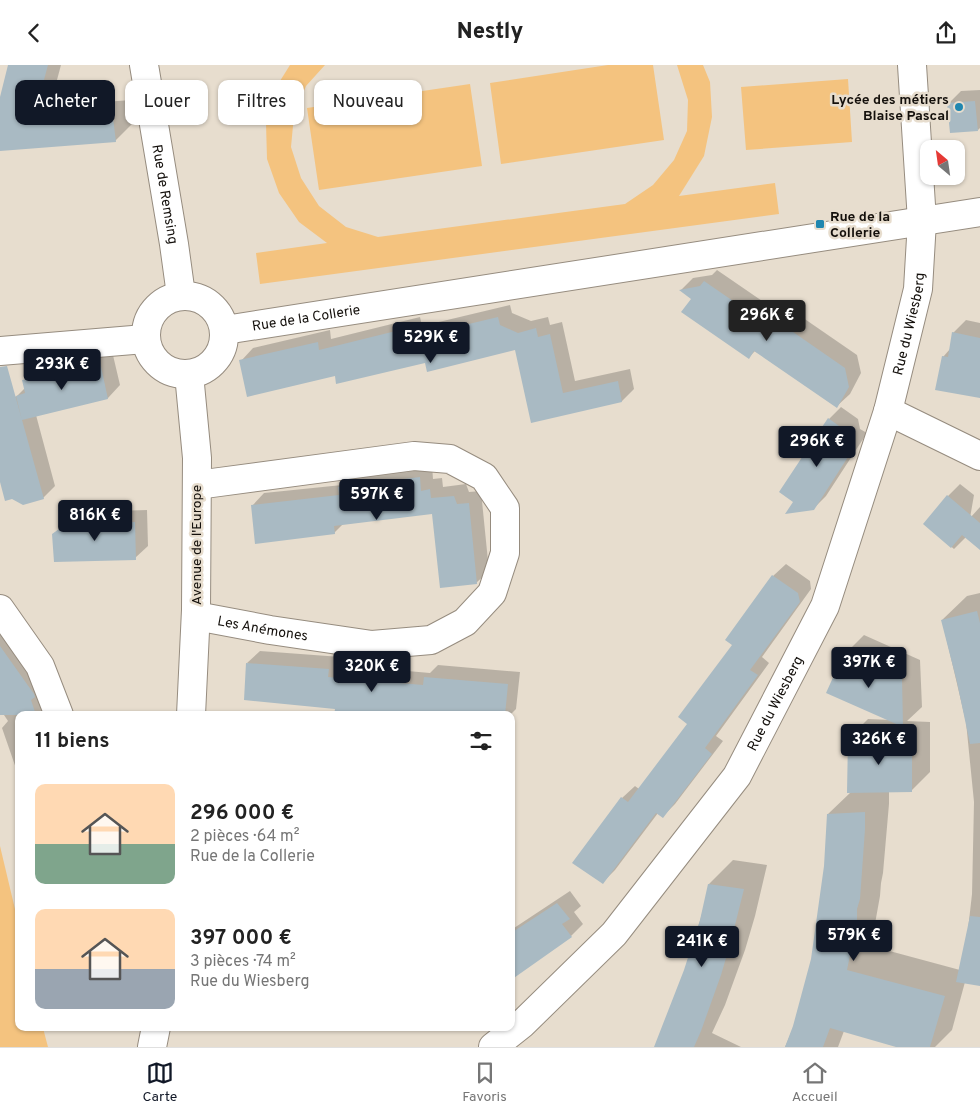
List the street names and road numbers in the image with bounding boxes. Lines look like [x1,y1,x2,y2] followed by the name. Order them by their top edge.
[147,143,181,246] street label: Rue de Remsing
[890,272,929,377] street label: Rue du Wiesberg
[251,302,362,336] street label: Rue de la Collerie
[189,485,206,605] street label: Avenue de l'Europe
[216,613,309,645] street label: Les Anémones
[744,653,808,754] street label: Rue du Wiesberg

